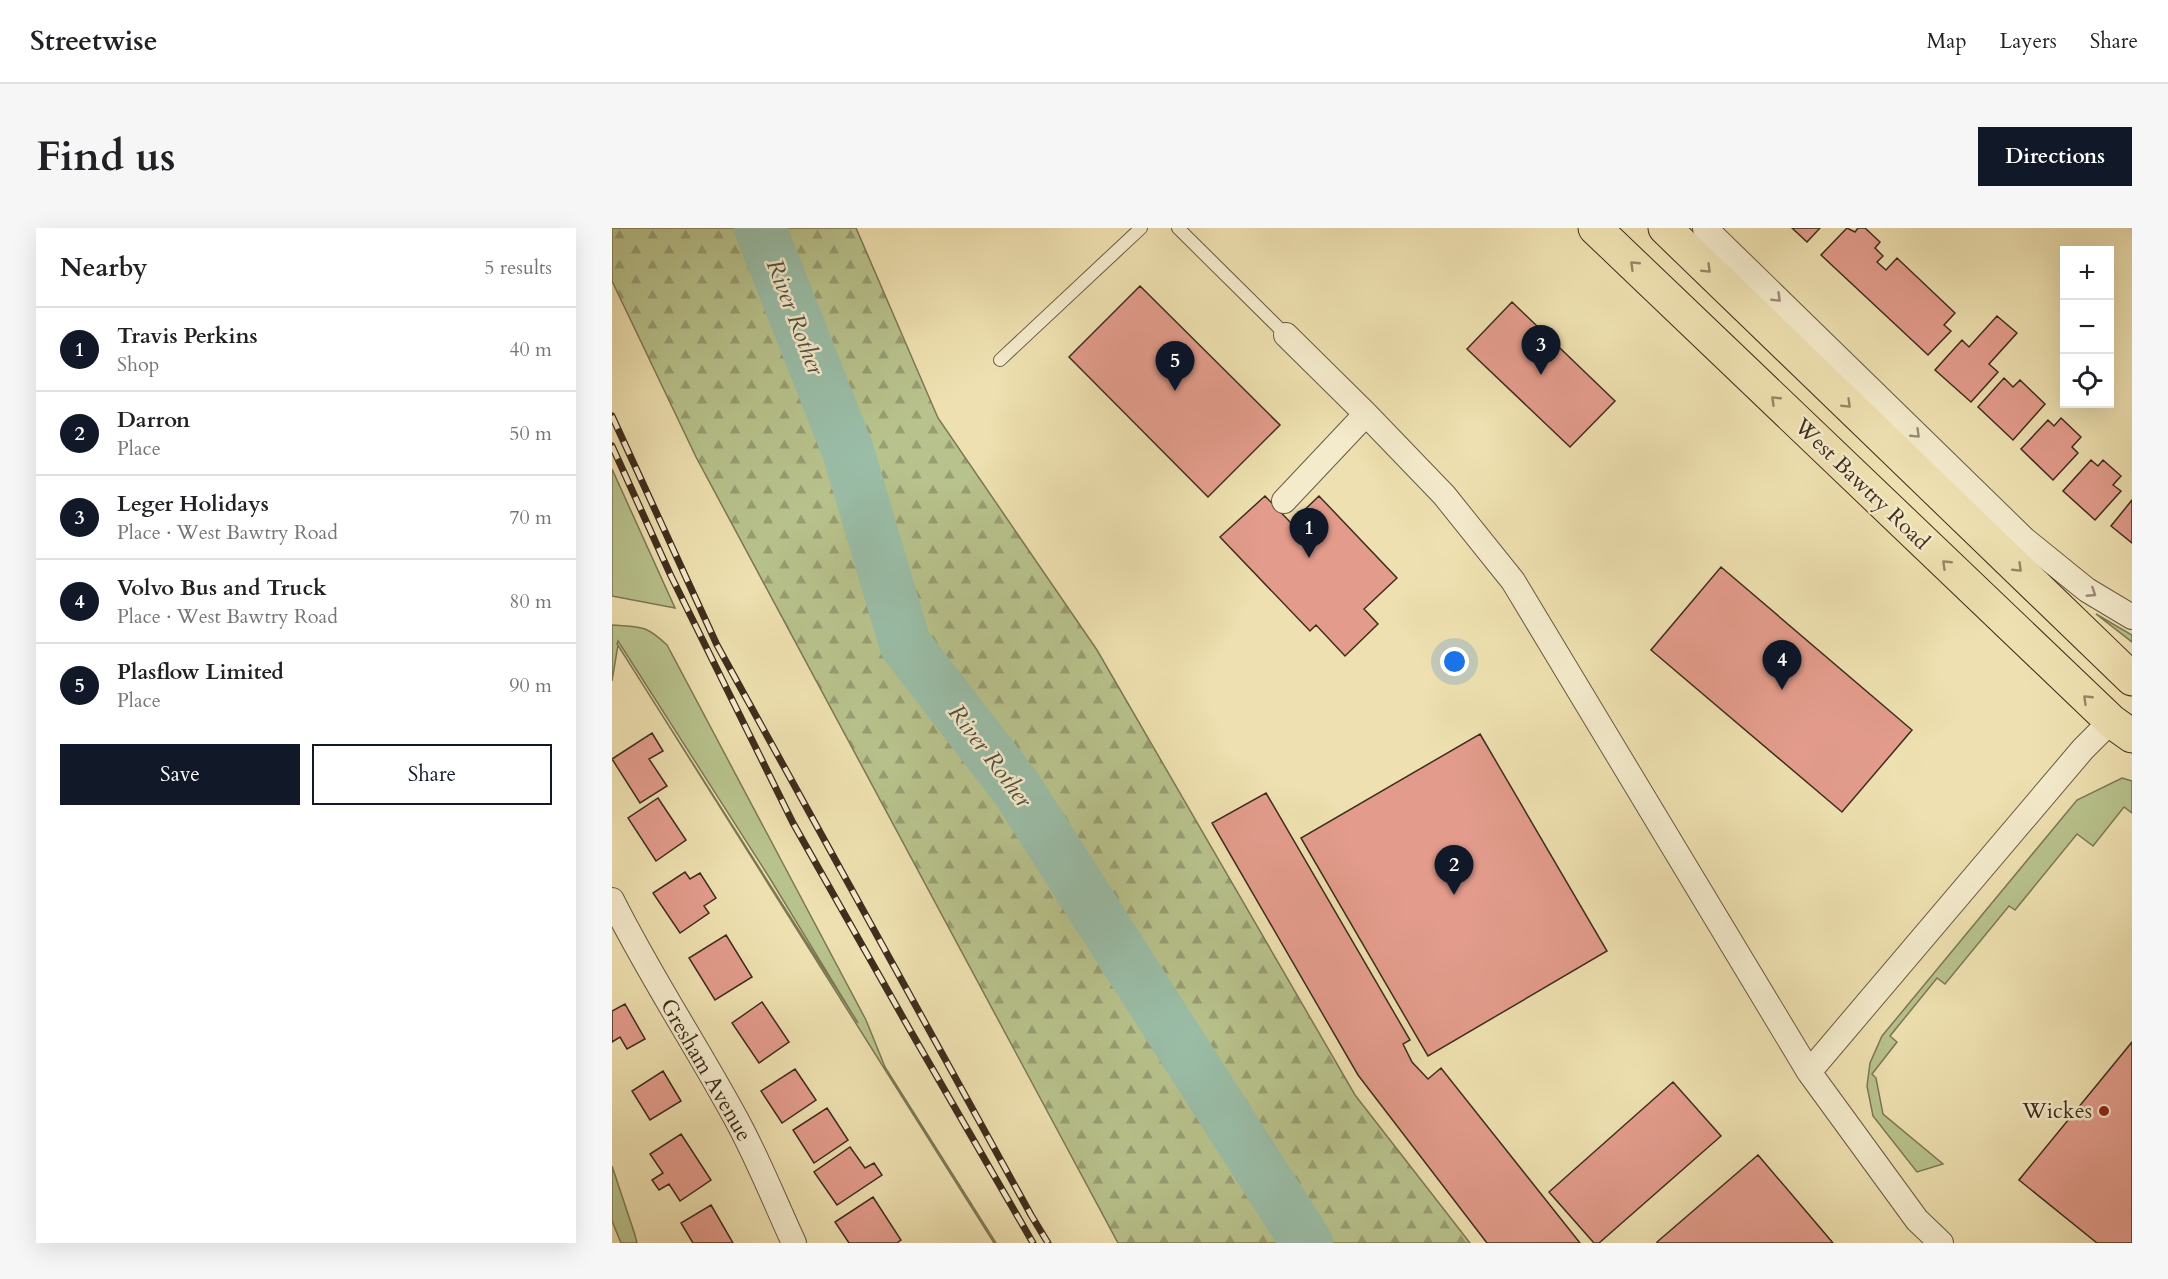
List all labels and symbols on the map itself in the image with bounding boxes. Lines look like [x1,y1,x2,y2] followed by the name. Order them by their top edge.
[758,254,833,381] water label: River Rother
[1631,261,1641,272] one-way arrow
[1699,261,1710,272] one-way arrow
[1770,291,1780,302] one-way arrow
[1522,326,1560,375] pin: 3
[1156,342,1194,391] pin: 5
[1772,396,1782,407] one-way arrow
[1840,397,1851,408] one-way arrow
[1787,411,1936,557] street label: West Bawtry Road
[1910,427,1920,438] one-way arrow
[1290,508,1328,558] pin: 1
[1943,560,1953,571] one-way arrow
[2010,561,2021,572] one-way arrow
[2086,585,2096,597] one-way arrow
[1762,640,1802,690] pin: 4
[1440,647,1469,676] your location
[2084,695,2095,706] one-way arrow
[940,698,1040,815] water label: River Rother
[1434,846,1474,895] pin: 2
[653,993,759,1147] street label: Gresham Avenue
[2021,1096,2092,1126] place label: Wickes
[2097,1104,2111,1118] marker: Wickes

